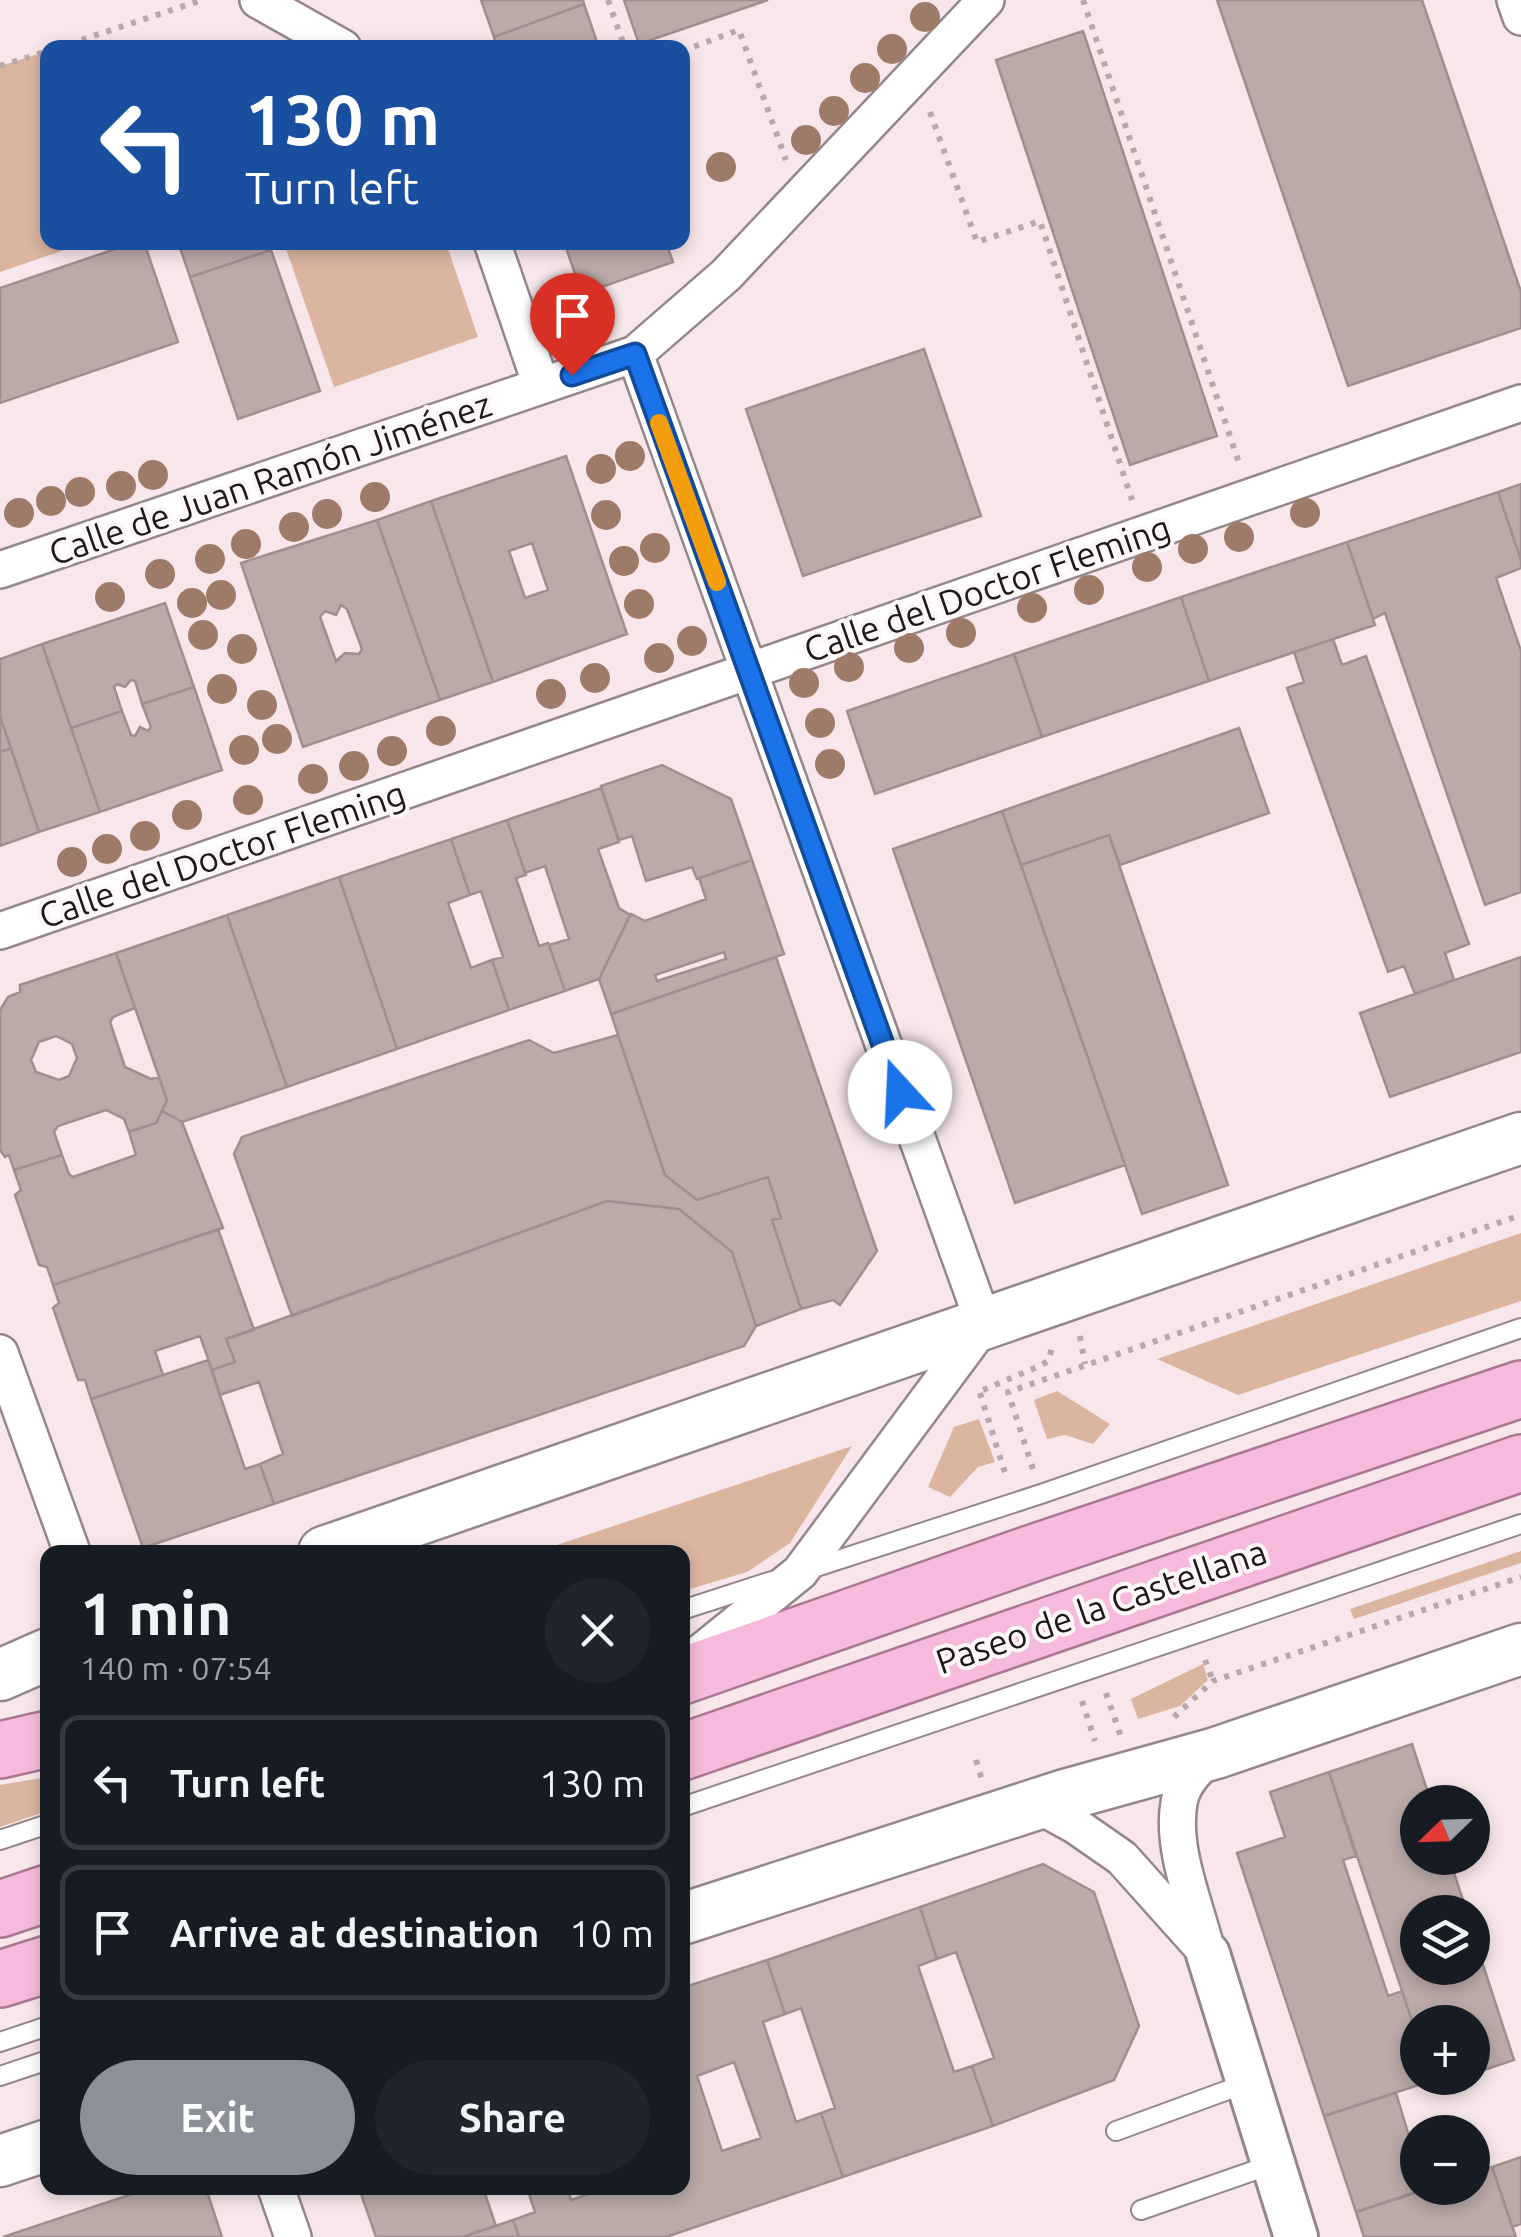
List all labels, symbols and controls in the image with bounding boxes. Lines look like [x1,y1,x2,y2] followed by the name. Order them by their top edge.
[80,80,210,210] icon: left
[245,80,440,158] text: 130 m
[245,162,419,213] text: Turn left
[530,273,615,376] pin
[545,288,600,343] icon: arrive
[44,383,496,573] street label: Calle de Juan Ramón Jiménez
[799,506,1175,670] street label: Calle del Doctor Fleming
[34,772,410,936] street label: Calle del Doctor Fleming
[848,1040,952,1144] position arrow
[931,1531,1271,1681] street label: Paseo de la Castellana
[545,1578,650,1683] button: close
[80,1579,232,1646] text: 1 min
[80,1650,272,1686] text: 140 m · 07:54
[85,1755,140,1810] icon: left
[170,1762,325,1804] text: Turn left
[539,1762,645,1804] text: 130 m
[1400,1785,1490,1875] north arrow
[1400,1785,1490,2205] map controls
[1400,1895,1490,1985] button: layers
[85,1905,140,1960] icon: arrive
[170,1912,539,1954] text: Arrive at destination
[569,1912,654,1954] text: 10 m
[1400,2005,1490,2095] button: +
[80,2060,355,2175] button: Exit
[375,2060,650,2175] button: Share
[1400,2115,1490,2205] button: −

